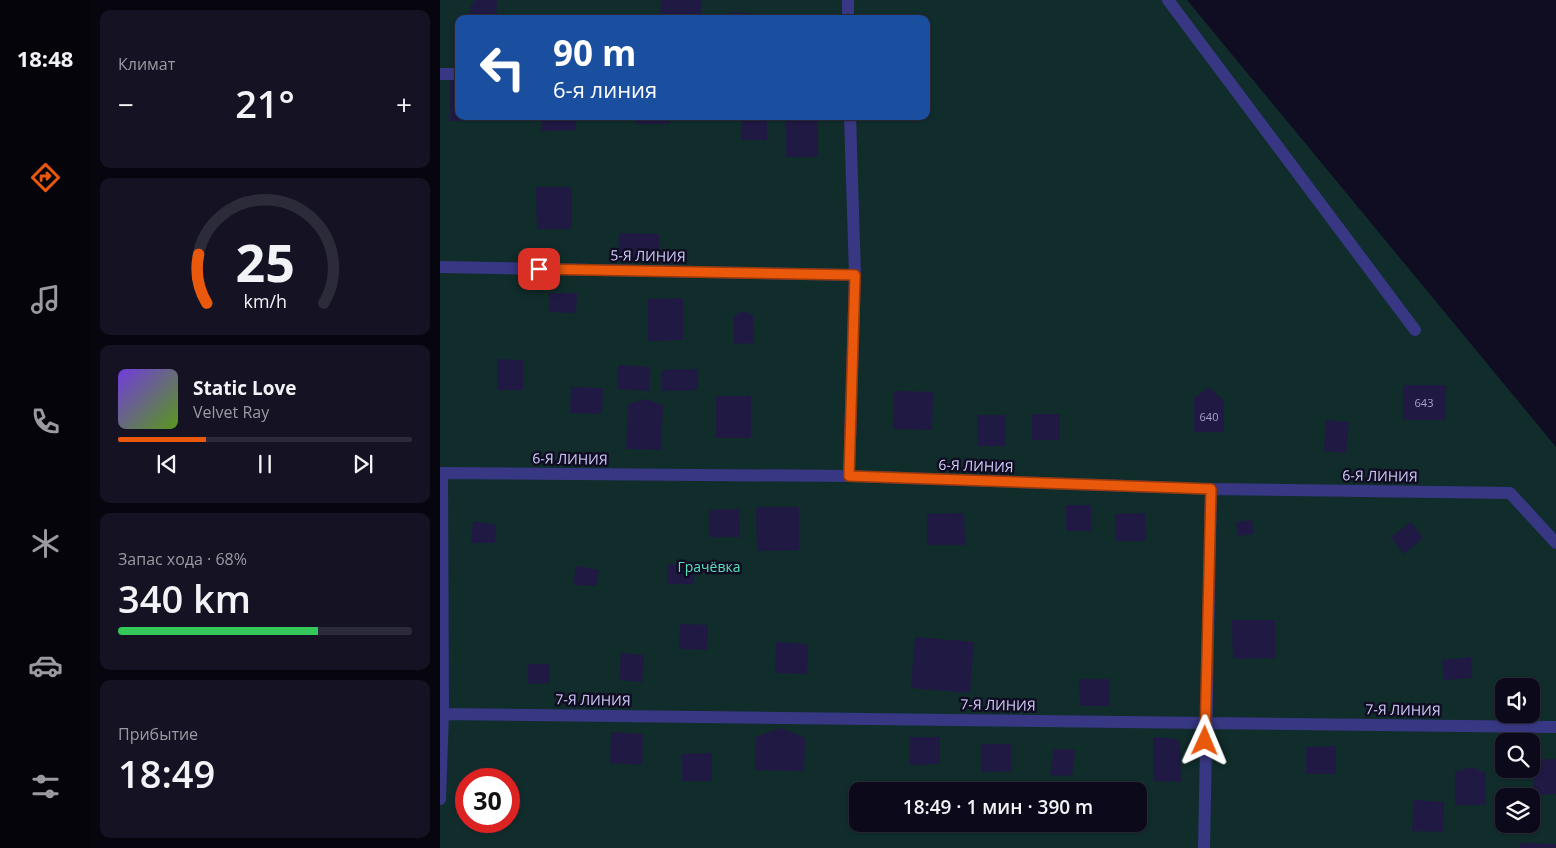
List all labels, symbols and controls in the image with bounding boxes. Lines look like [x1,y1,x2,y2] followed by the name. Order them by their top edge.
[553,29,636,76] text: 90 m
[470,35,535,100] icon: left
[17,43,73,73] text: 18:48
[118,53,175,75] text: Климат
[553,74,657,104] text: 6-я линия
[235,77,295,129] text: 21°
[118,85,134,123] text: −
[396,85,412,123] text: +
[28,160,63,195] icon: directions
[235,226,295,297] text: 25
[610,245,686,266] street label: 5-Я ЛИНИЯ
[518,248,560,290] pin
[525,255,553,283] icon: arrive
[28,282,63,317] icon: music
[243,289,287,313] text: km/h
[193,375,296,401] text: Static Love
[1415,395,1433,410] house number: 643
[193,401,269,423] text: Velvet Ray
[28,404,63,439] icon: phone
[1200,409,1218,424] house number: 640
[532,448,608,469] street label: 6-Я ЛИНИЯ
[153,450,181,478] icon: previous
[251,450,279,478] icon: pause
[349,450,377,478] icon: next
[938,455,1014,476] street label: 6-Я ЛИНИЯ
[1342,465,1418,486] street label: 6-Я ЛИНИЯ
[28,526,63,561] icon: climate
[118,548,247,570] text: Запас хода · 68%
[677,557,741,576] park label: Грачёвка
[118,572,251,624] text: 340 km
[28,648,63,683] icon: car
[1495,678,1540,833] map controls
[1495,678,1540,723] button: sound
[555,689,631,710] street label: 7-Я ЛИНИЯ
[960,694,1036,715] street label: 7-Я ЛИНИЯ
[1365,699,1441,720] street label: 7-Я ЛИНИЯ
[1178,714,1230,766] position arrow
[118,723,198,745] text: Прибытие
[1495,733,1540,778] button: search
[118,747,215,799] text: 18:49
[455,768,520,833] speed limit sign: 30
[28,769,63,804] icon: filters
[1495,788,1540,833] button: layers
[903,794,1093,820] text: 18:49 · 1 мин · 390 m

